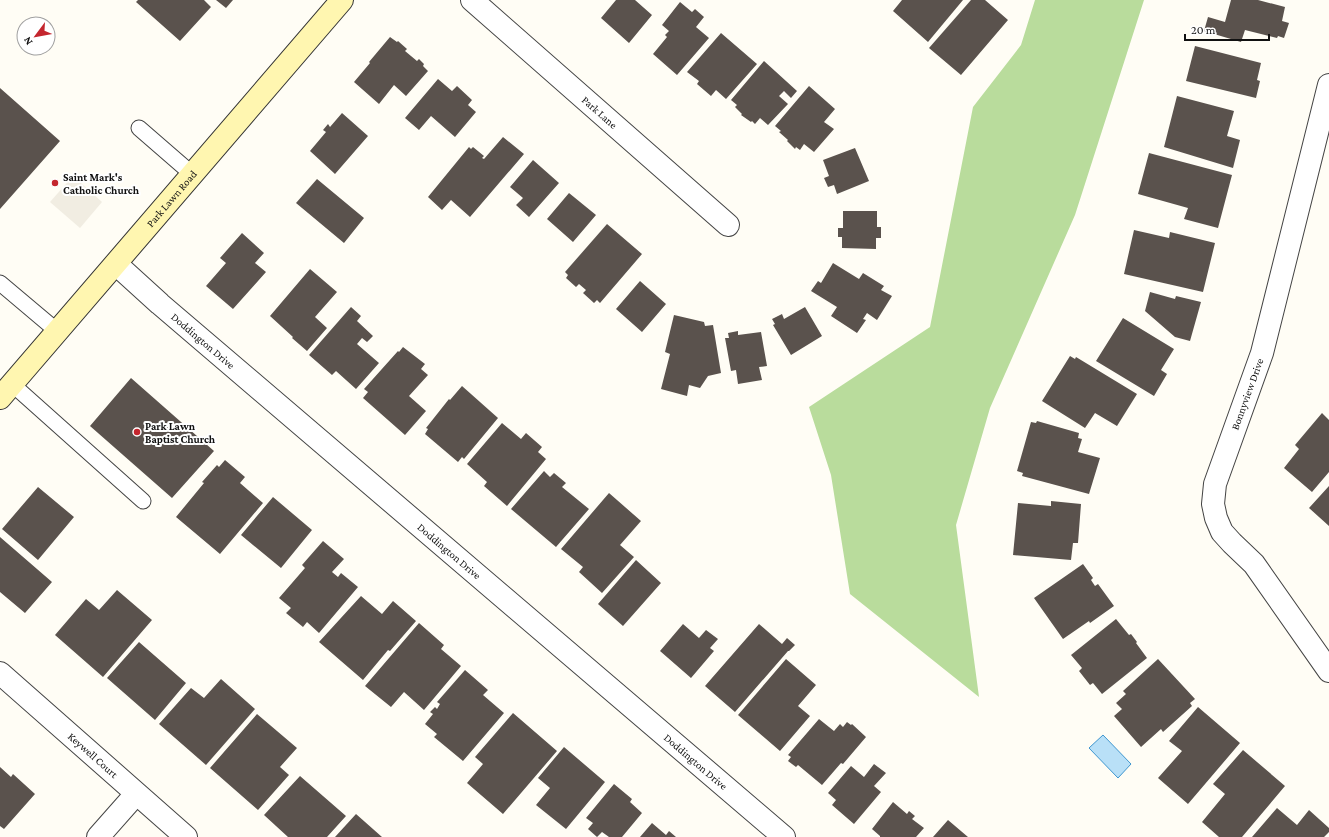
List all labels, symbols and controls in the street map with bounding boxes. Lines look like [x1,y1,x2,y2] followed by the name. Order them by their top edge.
[16,16,56,56] north arrow
[1185,16,1269,42] scale bar
[1191,23,1216,37] text: 20 m
[20,35,35,48] text: N
[580,94,620,131] street label: Park Lane
[144,168,199,229] street label: Park Lawn Road
[63,171,140,196] place label: Saint Mark's Catholic Church
[50,178,60,188] marker: Saint Mark's Catholic Church
[169,310,237,371] street label: Doddington Drive
[1228,356,1267,432] street label: Bonnyview Drive
[145,420,216,445] place label: Park Lawn Baptist Church
[132,427,142,437] marker: Park Lawn Baptist Church
[415,521,484,582] street label: Doddington Drive
[66,730,121,780] street label: Keywell Court
[662,731,730,792] street label: Doddington Drive

